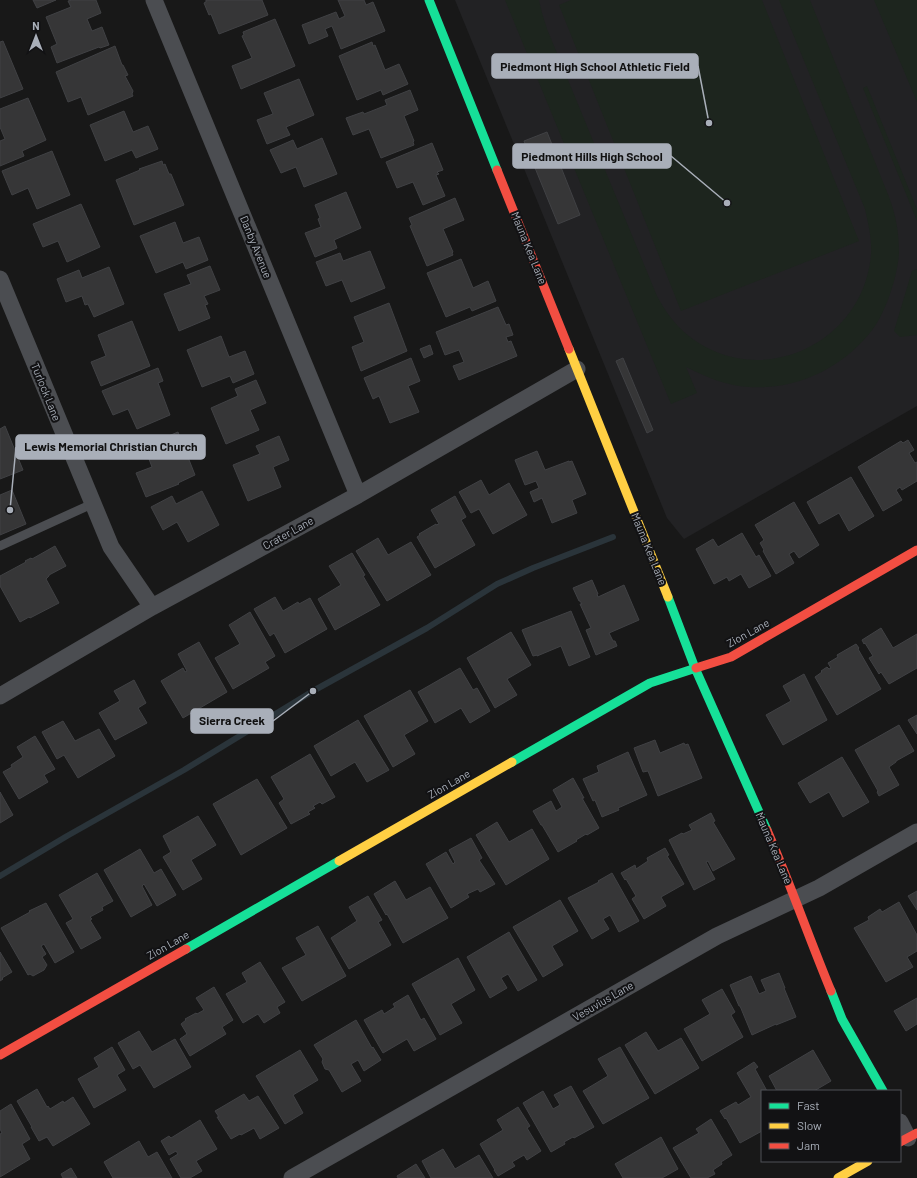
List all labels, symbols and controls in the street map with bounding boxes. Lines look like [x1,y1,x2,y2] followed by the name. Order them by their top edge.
[16,16,56,56] north arrow
[32,19,40,32] text: N
[492,54,698,78] callout: Piedmont High School Athletic Field
[500,59,690,73] text: Piedmont High School Athletic Field
[513,144,671,168] callout: Piedmont Hills High School
[521,149,663,163] text: Piedmont Hills High School
[509,210,550,286] street label: Mauna Kea Lane
[238,214,275,280] street label: Danby Avenue
[29,361,64,423] street label: Turlock Lane
[16,435,205,459] callout: Lewis Memorial Christian Church
[24,439,198,453] text: Lewis Memorial Christian Church
[629,511,670,587] street label: Mauna Kea Lane
[260,513,315,552] street label: Crater Lane
[724,616,771,650] street label: Zion Lane
[191,709,273,733] callout: Sierra Creek
[199,713,266,727] text: Sierra Creek
[425,766,472,801] street label: Zion Lane
[753,810,796,886] street label: Mauna Kea Lane
[144,927,191,962] street label: Zion Lane
[570,978,636,1023] street label: Vesuvius Lane
[761,1090,901,1162] legend
[797,1098,820,1112] text: Fast
[797,1118,822,1132] text: Slow
[797,1138,820,1152] text: Jam

